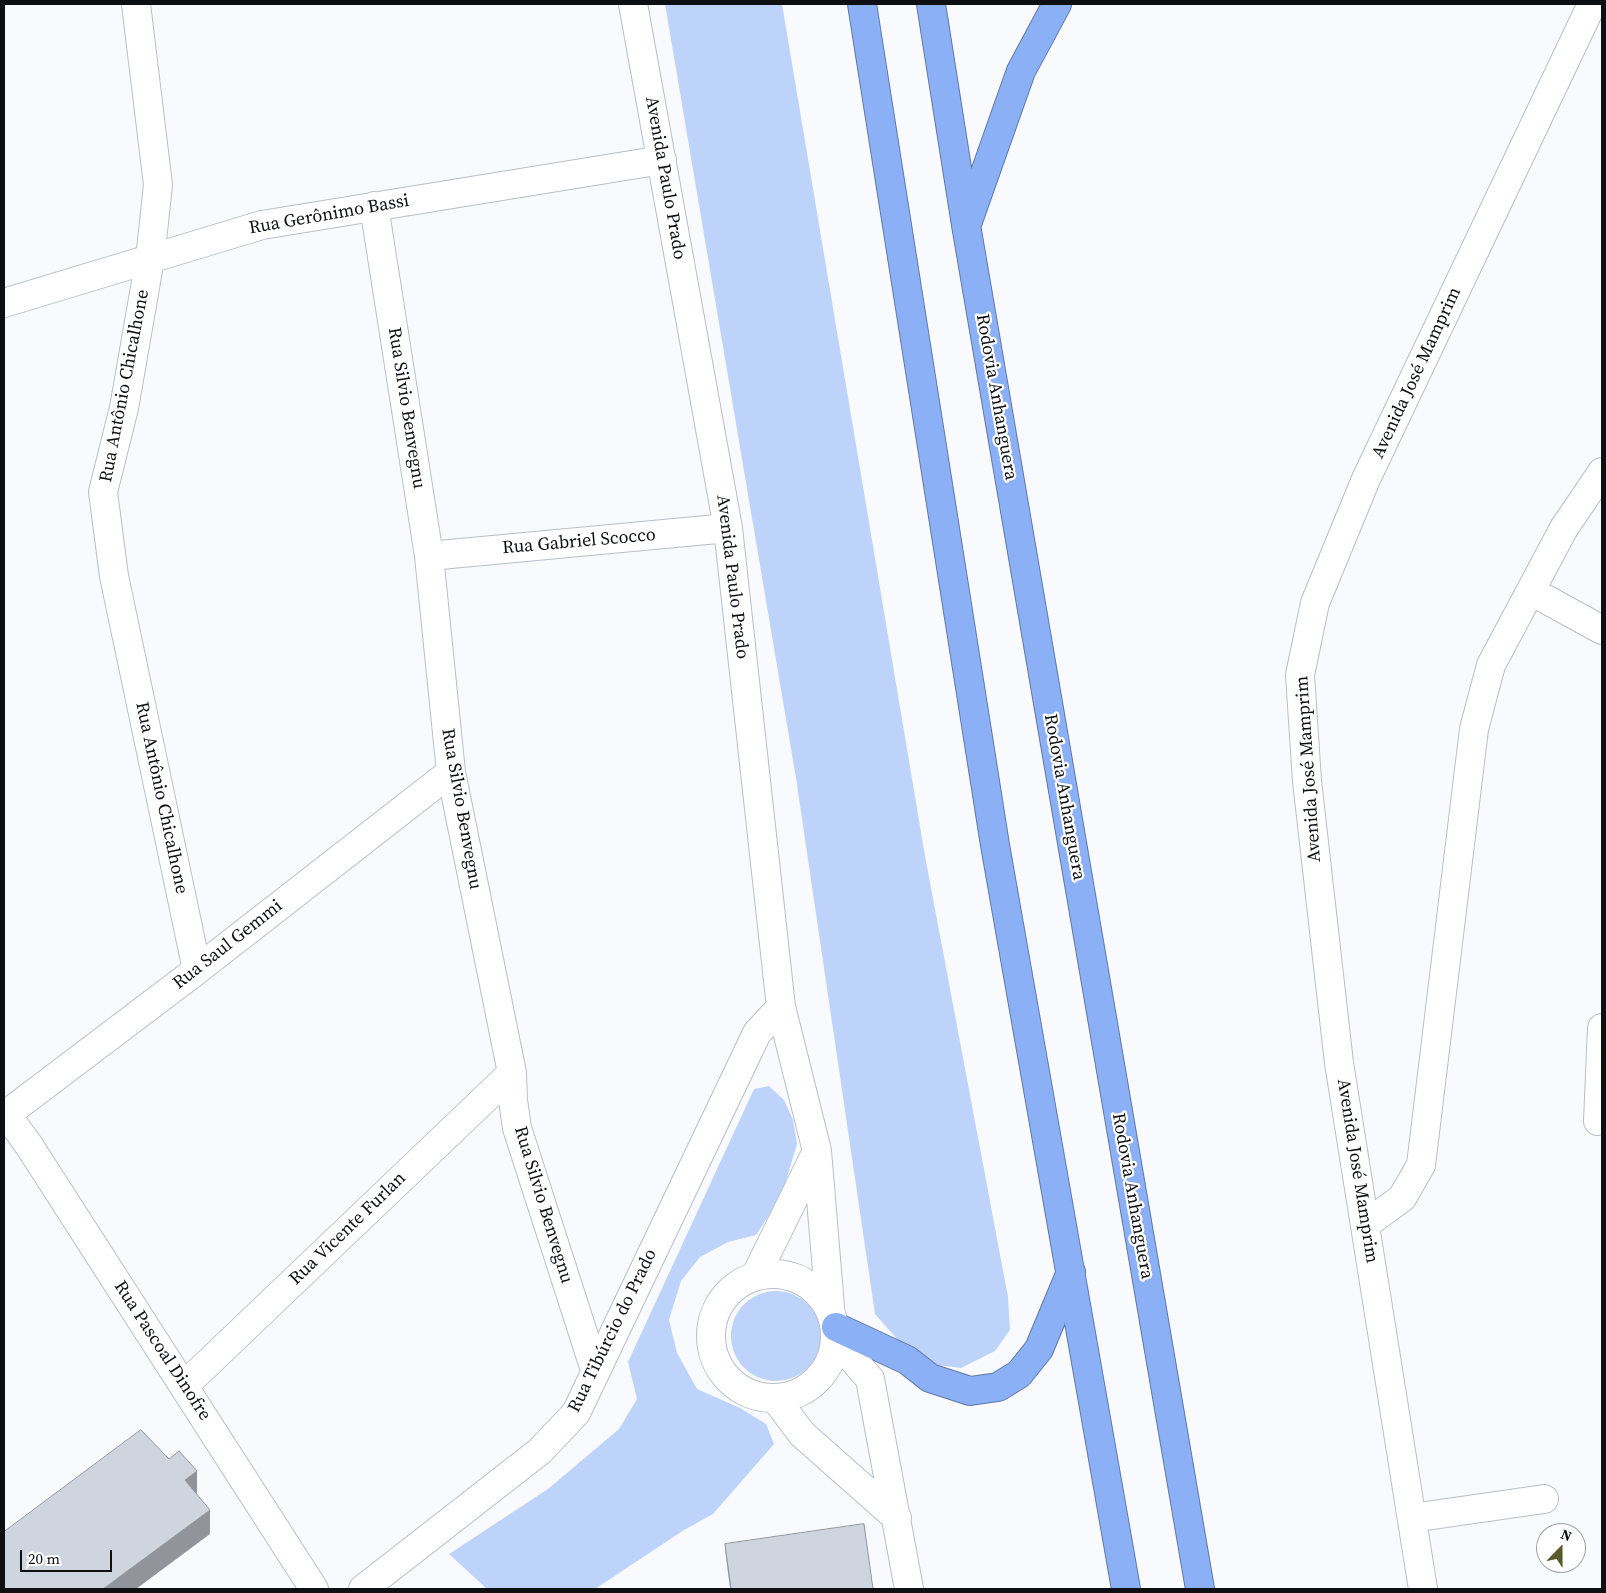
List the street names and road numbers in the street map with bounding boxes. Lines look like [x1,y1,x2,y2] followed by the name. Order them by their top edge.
[640,95,690,261] street label: Avenida Paulo Prado
[247,190,411,240] street label: Rua Gerônimo Bassi
[1368,284,1466,462] street label: Avenida José Mamprim
[96,288,154,484] street label: Rua Antônio Chicalhone
[971,312,1021,482] street label: Rodovia Anhanguera
[383,326,429,490] street label: Rua Silvio Benvegnu
[711,494,753,660] street label: Avenida Paulo Prado
[501,525,657,559] street label: Rua Gabriel Scocco
[1292,675,1326,863] street label: Avenida José Mamprim
[130,700,192,896] street label: Rua Antônio Chicalhone
[1039,712,1089,882] street label: Rodovia Anhanguera
[436,727,486,891] street label: Rua Silvio Benvegnu
[169,896,287,994] street label: Rua Saul Gemmi
[1332,1077,1382,1265] street label: Avenida José Mamprim
[1107,1111,1157,1281] street label: Rodovia Anhanguera
[509,1124,577,1286] street label: Rua Silvio Benvegnu
[285,1168,411,1290] street label: Rua Vicente Furlan
[564,1246,662,1416] street label: Rua Tibúrcio do Prado
[109,1277,215,1425] street label: Rua Pascoal Dinofre

